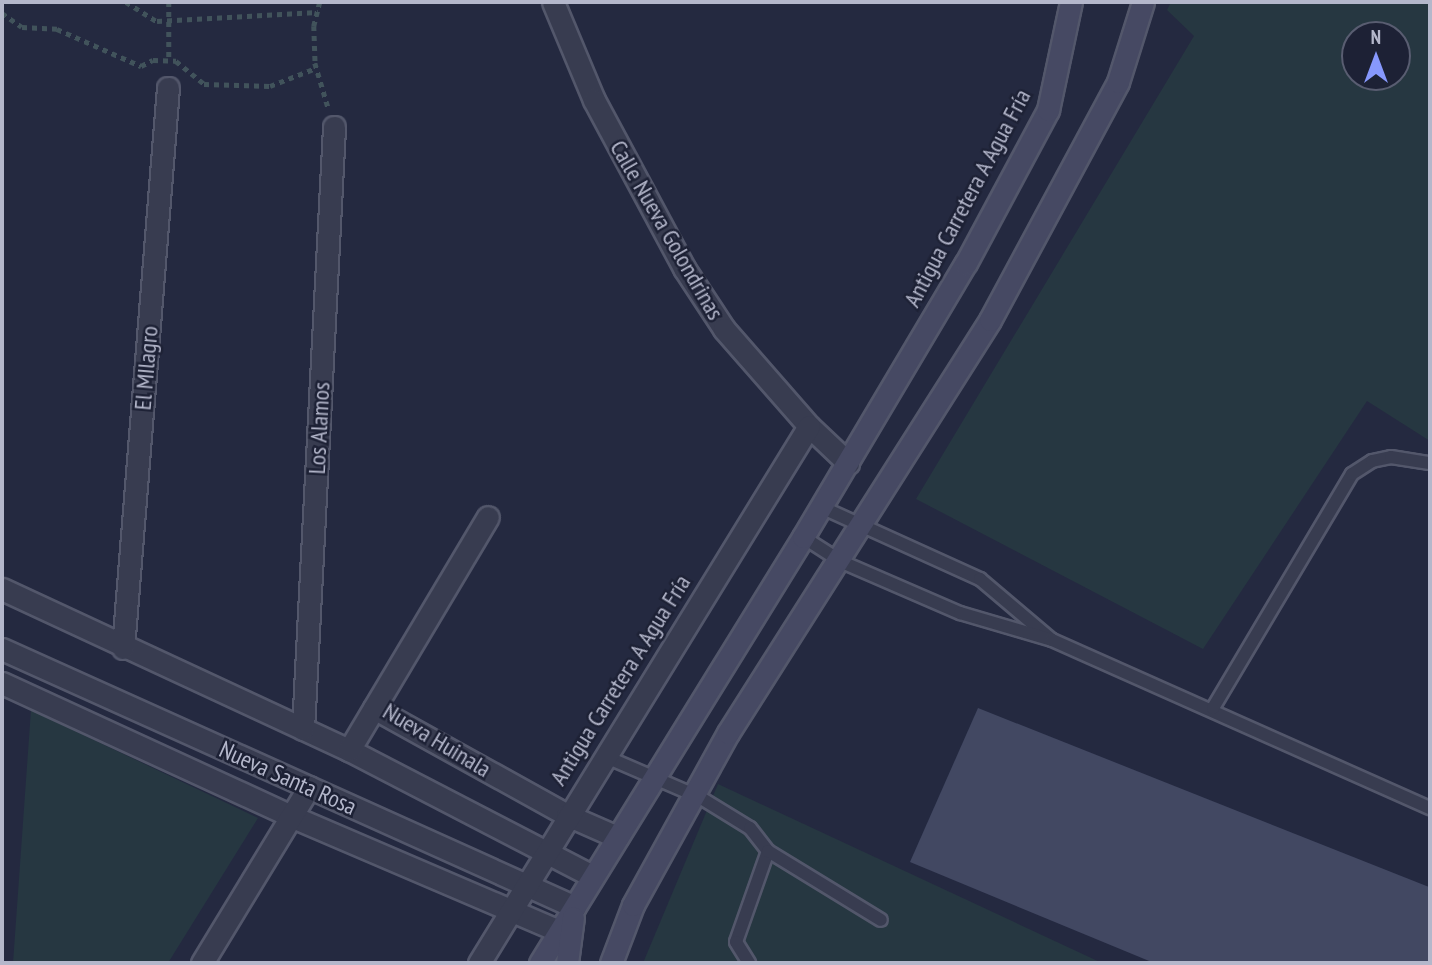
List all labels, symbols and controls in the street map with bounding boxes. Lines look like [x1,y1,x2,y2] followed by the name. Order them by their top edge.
[1341,21,1411,91] north arrow
[1371,25,1381,49] text: N
[897,83,1037,313] street label: Antigua Carretera A Agua Fría
[604,135,730,325] street label: Calle Nueva Golondrinas
[128,325,164,411] street label: El MIlagro
[302,381,336,475] street label: Los Alamos
[543,569,697,791] street label: Antigua Carretera A Agua Fría
[378,697,496,783] street label: Nueva Huinala
[215,735,361,821] street label: Nueva Santa Rosa

